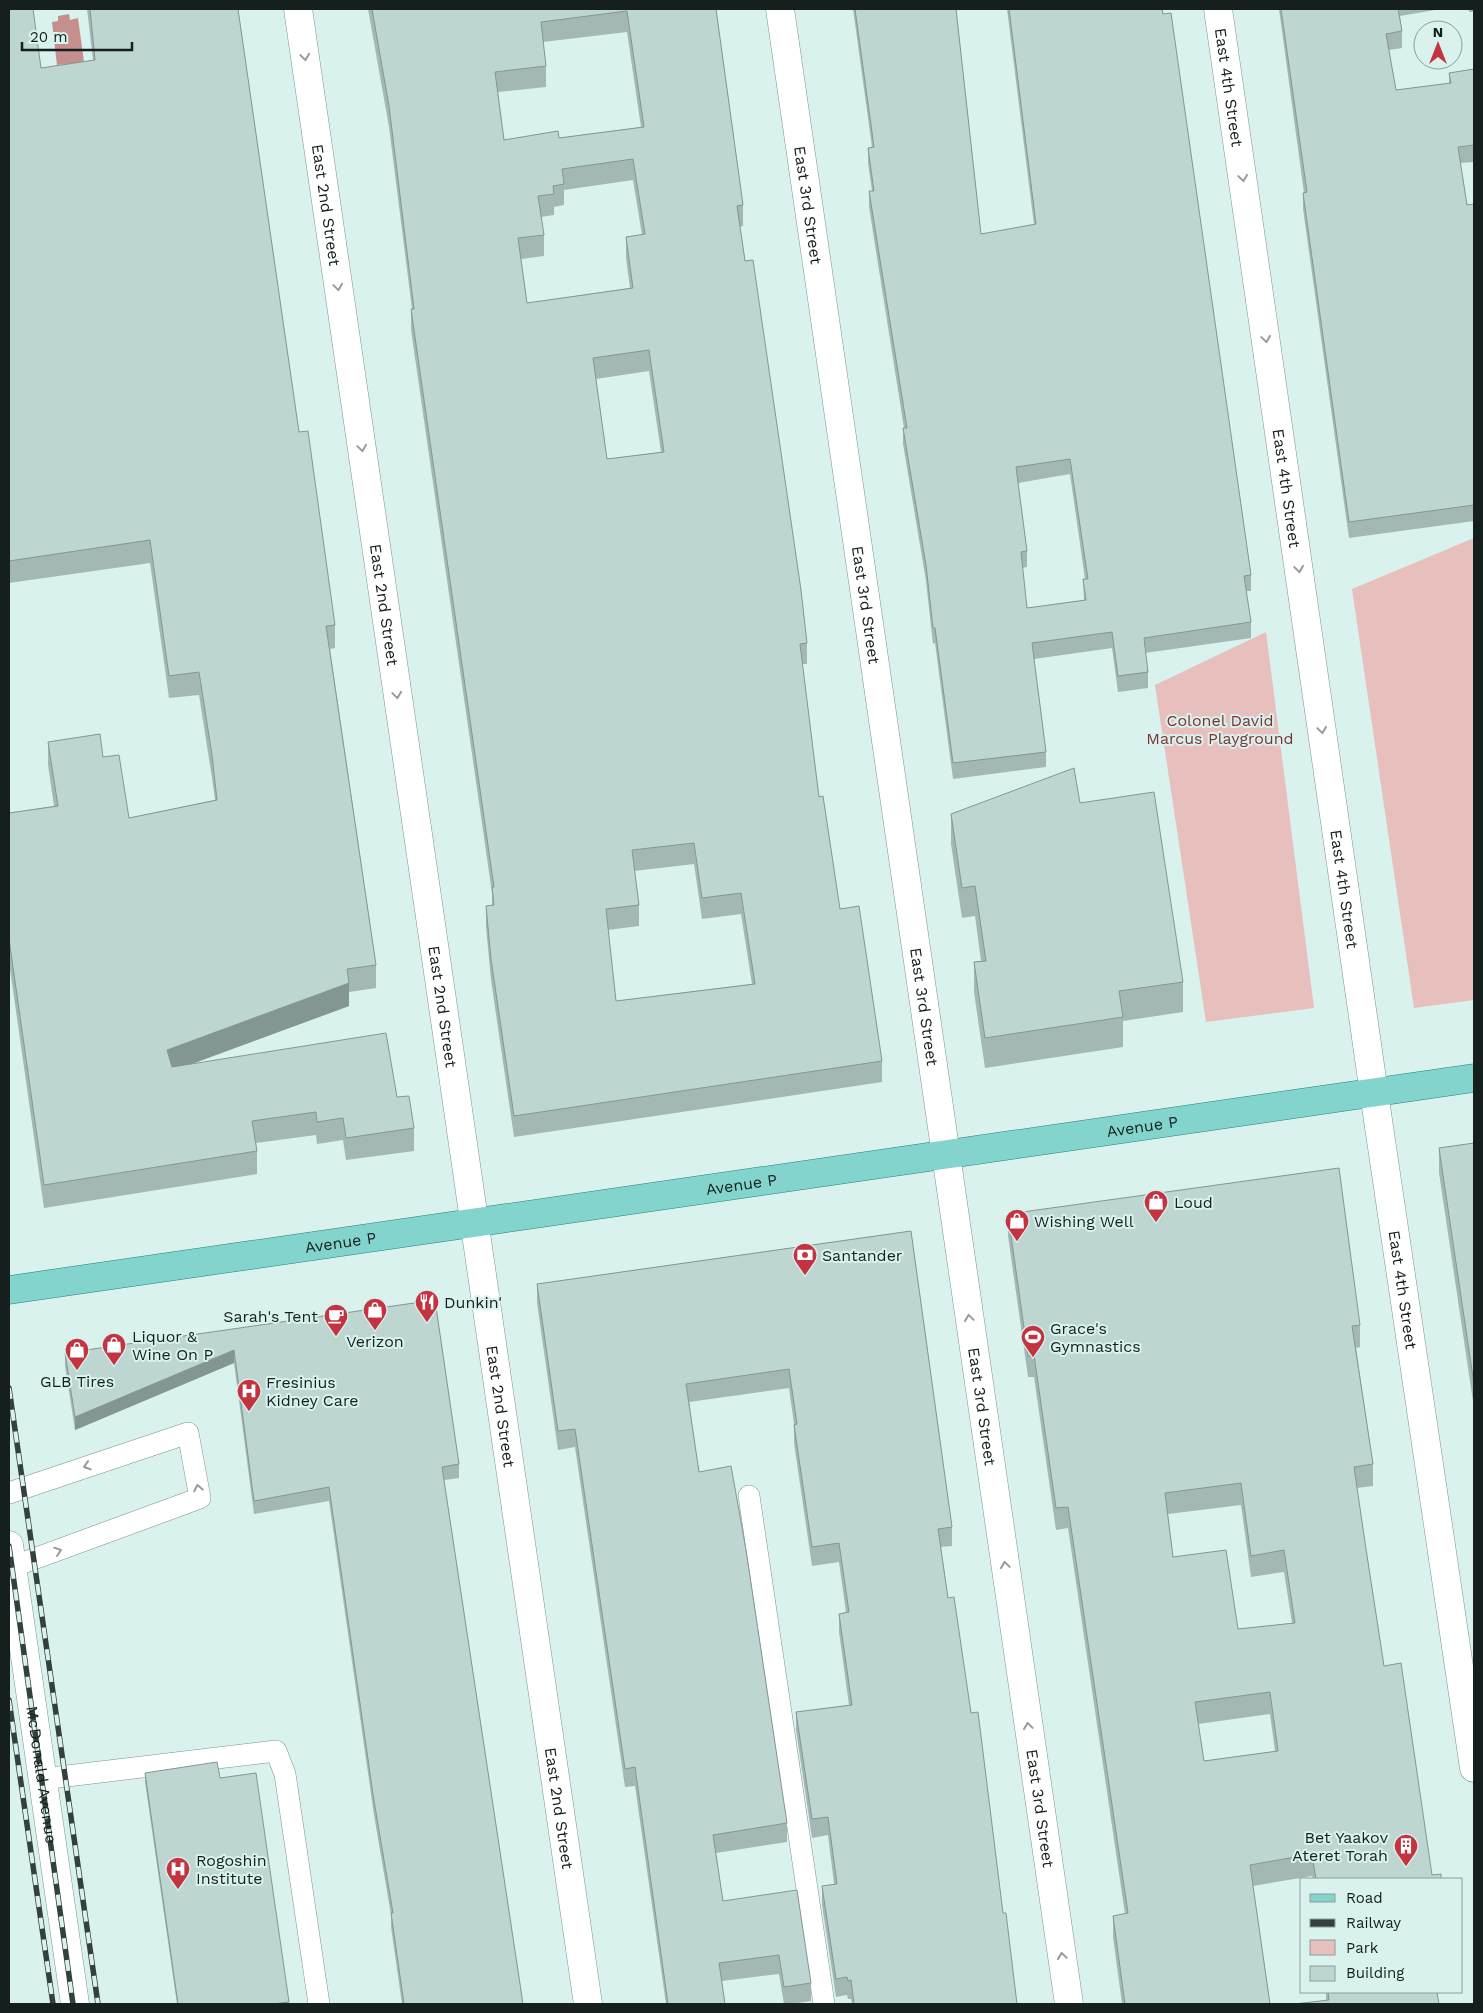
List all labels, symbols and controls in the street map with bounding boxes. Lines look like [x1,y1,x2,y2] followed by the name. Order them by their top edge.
[22,20,132,52] scale bar
[1413,20,1463,70] north arrow
[1433,24,1443,40] text: N
[1211,26,1247,148] street label: East 4th Street
[30,28,68,46] text: 20 m
[299,53,310,61] one-way arrow
[308,143,345,267] street label: East 2nd Street
[790,145,826,266] street label: East 3rd Street
[1237,174,1247,183] one-way arrow
[333,283,343,291] one-way arrow
[1260,335,1271,343] one-way arrow
[1269,427,1305,549] street label: East 4th Street
[356,444,366,452] one-way arrow
[366,543,403,667] street label: East 2nd Street
[848,544,884,665] street label: East 3rd Street
[1293,566,1304,574] one-way arrow
[392,691,402,700] one-way arrow
[1146,711,1294,748] park label: Colonel David Marcus Playground
[1316,726,1327,734] one-way arrow
[1327,828,1363,950] street label: East 4th Street
[425,944,461,1069] street label: East 2nd Street
[907,946,943,1067] street label: East 3rd Street
[1105,1111,1179,1141] street label: Avenue P
[704,1169,779,1199] street label: Avenue P
[1143,1189,1169,1223] shop icon: Loud
[1174,1193,1213,1212] place label: Loud
[1004,1208,1030,1242] shop icon: Wishing Well
[1034,1212,1134,1231] place label: Wishing Well
[304,1227,378,1257] street label: Avenue P
[1385,1229,1421,1351] street label: East 4th Street
[792,1242,818,1276] bank icon: Santander
[822,1246,903,1265] place label: Santander
[414,1289,440,1323] restaurant icon: Dunkin'
[444,1293,502,1312] place label: Dunkin'
[362,1297,388,1331] shop icon: Verizon
[323,1303,349,1337] cafe icon: Sarah's Tent
[223,1307,318,1326] place label: Sarah's Tent
[964,1313,975,1321] one-way arrow
[1050,1319,1141,1356] place label: Grace's Gymnastics
[1020,1324,1046,1358] sports icon: Grace's Gymnastics
[132,1327,213,1364] place label: Liquor & Wine On P
[101,1332,127,1366] shop icon: Liquor & Wine On P
[346,1332,404,1351] place label: Verizon
[64,1337,90,1371] shop icon: GLB Tires
[483,1344,519,1469] street label: East 2nd Street
[964,1346,1000,1467] street label: East 3rd Street
[40,1372,114,1391] place label: GLB Tires
[266,1373,358,1410] place label: Fresinius Kidney Care
[236,1378,262,1412] hospital icon: Fresinius Kidney Care
[83,1461,91,1471] one-way arrow
[194,1483,204,1492] one-way arrow
[53,1547,62,1557] one-way arrow
[1000,1561,1011,1569] one-way arrow
[23,1704,61,1845] street label: McDonald Avenue
[1024,1722,1034,1730] one-way arrow
[541,1746,578,1871] street label: East 2nd Street
[1023,1748,1059,1869] street label: East 3rd Street
[1292,1828,1389,1865] place label: Bet Yaakov Ateret Torah
[1393,1833,1419,1867] building icon: Bet Yaakov Ateret Torah
[196,1851,267,1888] place label: Rogoshin Institute
[165,1856,191,1890] hospital icon: Rogoshin Institute
[1300,1878,1463,1993] legend
[1346,1889,1383,1907] text: Road
[1346,1914,1401,1932] text: Railway
[1346,1939,1379,1957] text: Park
[1057,1952,1067,1960] one-way arrow
[1346,1964,1404,1982] text: Building

